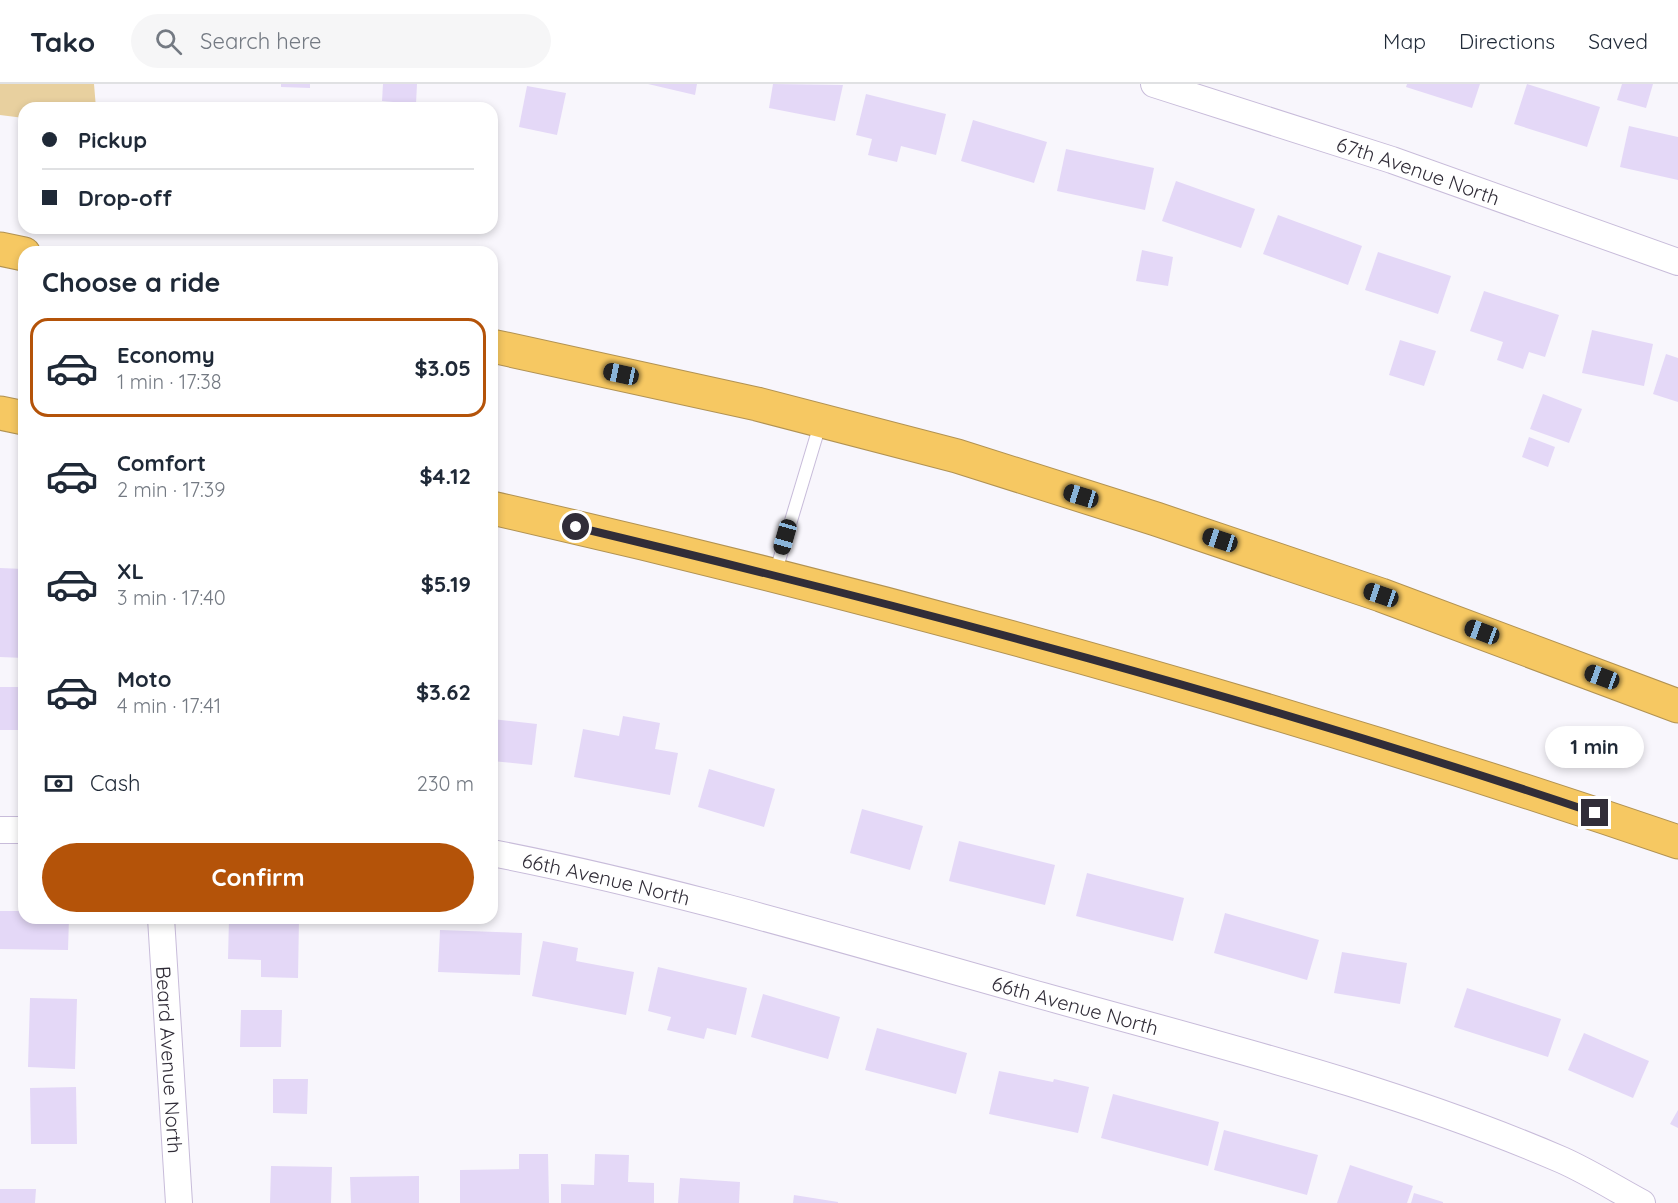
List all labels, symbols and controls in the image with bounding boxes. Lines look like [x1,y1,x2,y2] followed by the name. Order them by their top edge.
[131,14,551,68] search box
[30,24,95,59] text: Tako
[152,25,185,58] icon: search
[200,27,322,55] text: Search here
[1383,28,1426,54] text: Map
[1459,28,1555,54] text: Directions
[1588,28,1648,54] text: Saved
[78,126,147,154] text: Pickup
[1334,131,1503,210] street label: 67th Avenue North
[78,184,172,212] text: Drop-off
[42,265,220,299] text: Choose a ride
[45,341,99,395] icon: car
[117,341,215,369] text: Economy
[414,354,471,382] text: $3.05
[602,361,640,387] car
[117,369,221,394] text: 1 min · 17:38
[45,449,99,503] icon: car
[117,449,206,477] text: Comfort
[419,462,471,490] text: $4.12
[117,477,225,502] text: 2 min · 17:39
[1061,482,1101,510] car
[562,513,589,540] route start
[771,517,799,557] car
[1200,526,1240,554] car
[45,557,99,611] icon: car
[117,557,144,585] text: XL
[421,570,471,598] text: $5.19
[1361,581,1401,609] car
[117,585,226,610] text: 3 min · 17:40
[1462,617,1502,647] car
[1582,662,1622,692] car
[45,665,99,719] icon: car
[117,665,171,693] text: Moto
[416,678,471,706] text: $3.62
[117,693,221,718] text: 4 min · 17:41
[1546,726,1644,768] callout: 1 min
[1570,734,1619,759] text: 1 min
[42,767,75,800] icon: cash
[90,769,141,797] text: Cash
[417,771,474,796] text: 230 m
[1581,799,1608,826] route end
[42,843,474,912] button: Confirm
[520,847,693,910] street label: 66th Avenue North
[152,965,188,1154] street label: Beard Avenue North
[989,970,1161,1040] street label: 66th Avenue North

